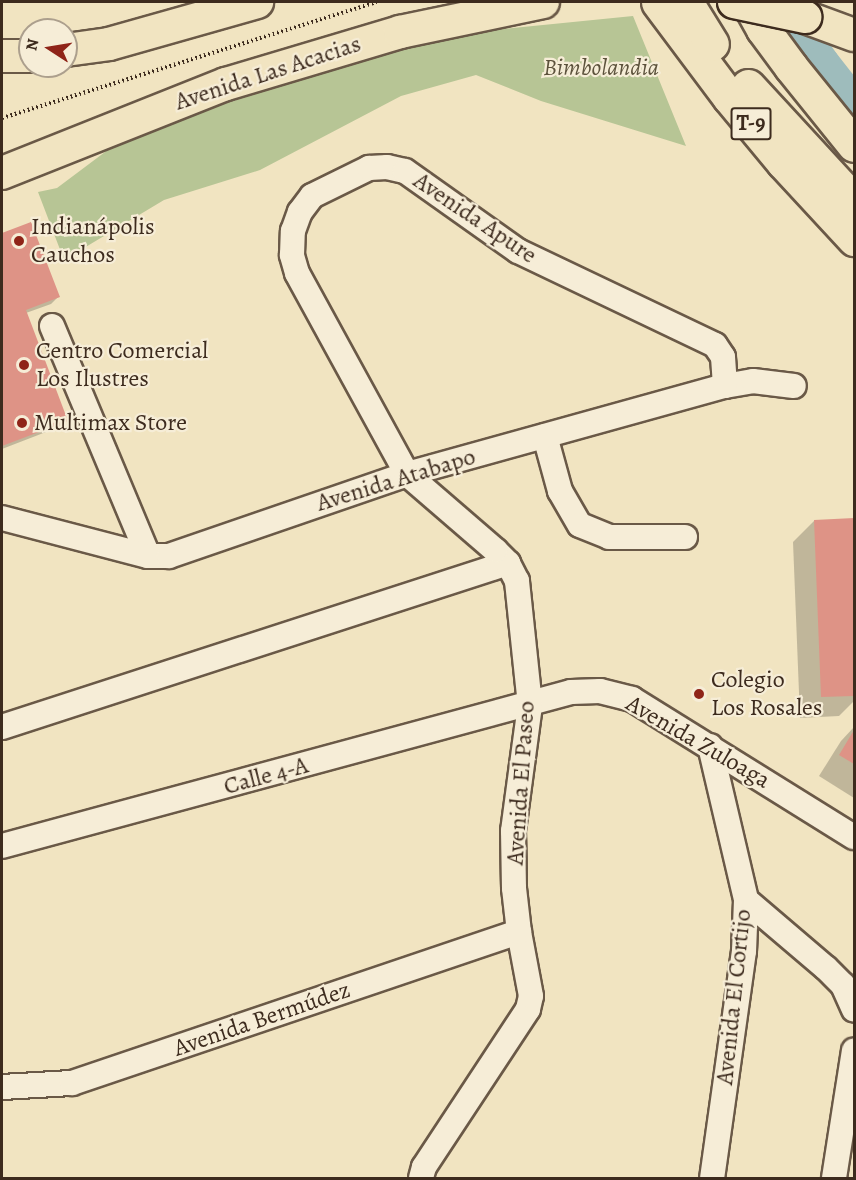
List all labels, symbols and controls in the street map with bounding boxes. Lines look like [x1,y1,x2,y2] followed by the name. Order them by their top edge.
[18,18,78,78] north arrow
[171,29,365,117] street label: Avenida Las Acacias
[20,37,44,53] text: N
[543,54,659,82] park label: Bimbolandia
[730,105,772,143] road number: T-9
[408,166,542,270] street label: Avenida Apure
[31,213,155,269] place label: Indianápolis Cauchos
[12,234,26,248] marker: Indianápolis Cauchos
[36,337,208,393] place label: Centro Comercial Los Ilustres
[17,358,31,372] marker: Centro Comercial Los Ilustres
[34,409,187,437] place label: Multimax Store
[15,416,29,430] marker: Multimax Store
[313,442,479,518] street label: Avenida Atabapo
[711,666,823,722] place label: Colegio Los Rosales
[692,687,706,701] marker: Colegio Los Rosales
[621,689,775,795] street label: Avenida Zuloaga
[501,700,541,866] street label: Avenida El Paseo
[221,751,311,801] street label: Calle 4-A
[710,908,758,1086] street label: Avenida El Cortijo
[170,975,354,1063] street label: Avenida Bermúdez

